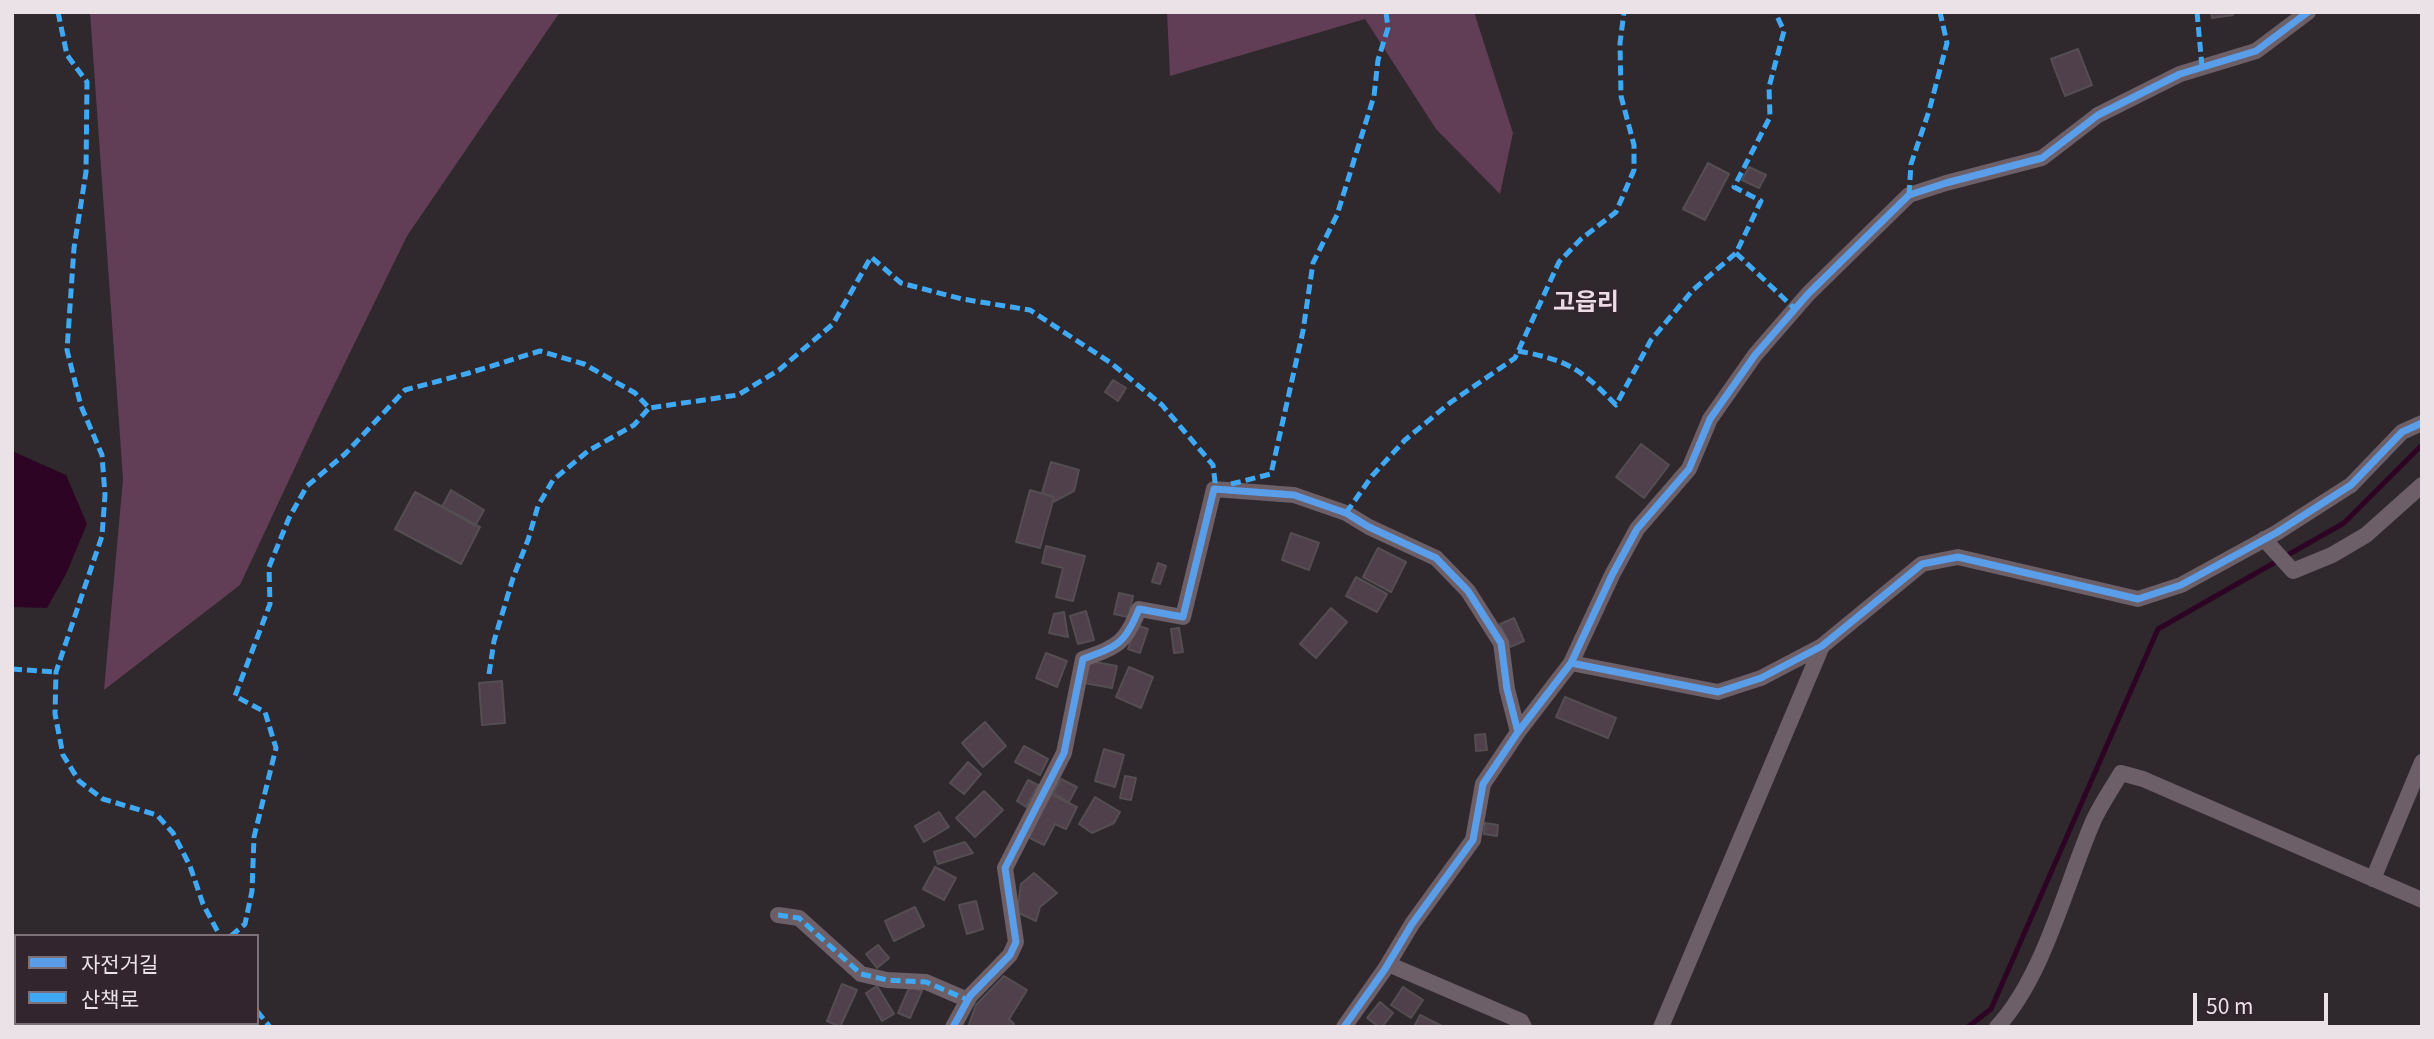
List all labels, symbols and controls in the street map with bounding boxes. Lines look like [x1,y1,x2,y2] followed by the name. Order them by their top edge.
[1553,287,1619,315] district label: 고읍리
[14,934,259,1025] legend
[81,948,158,978] text: 자전거길
[2196,979,2331,1023] scale bar
[81,983,139,1013] text: 산책로
[2206,990,2253,1020] text: 50 m

